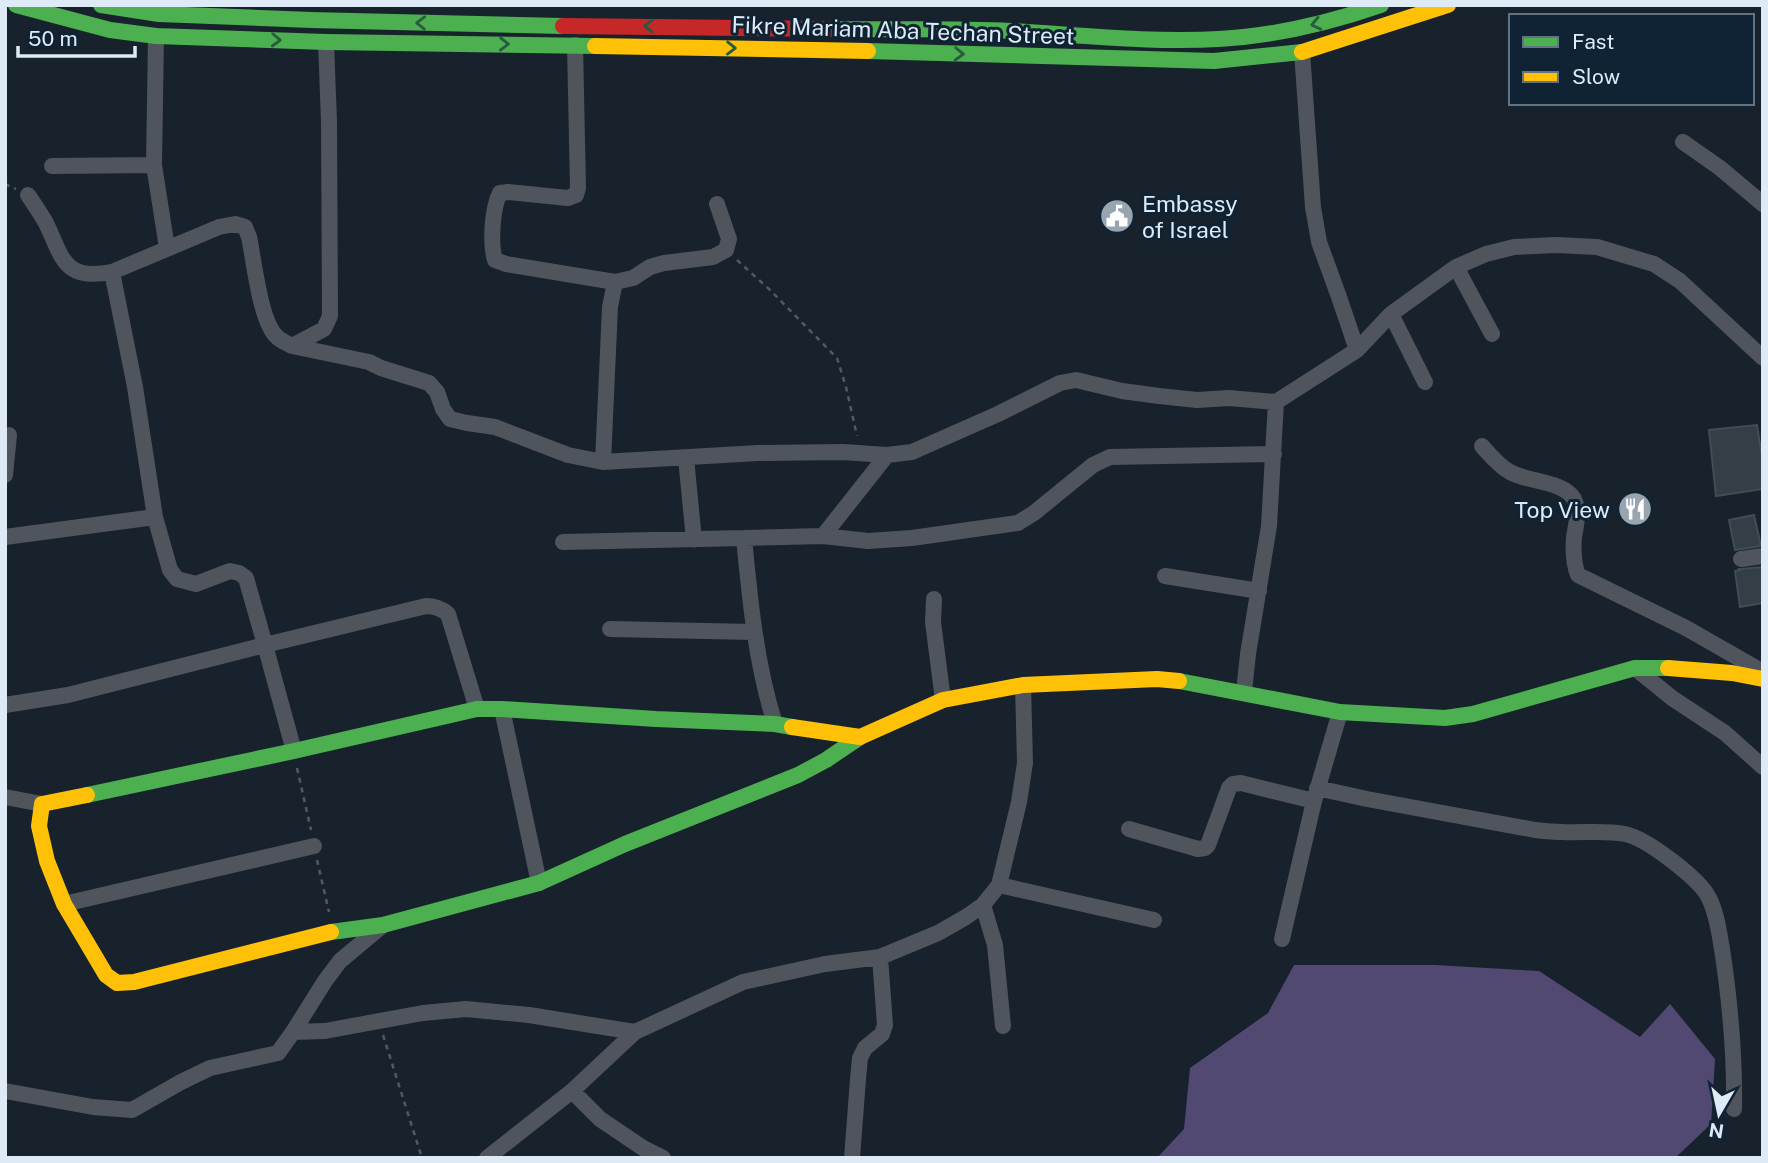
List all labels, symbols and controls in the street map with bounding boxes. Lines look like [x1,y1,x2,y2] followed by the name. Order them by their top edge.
[731,11,1075,49] street label: Fikre Mariam Aba Techan Street
[18,14,135,58] scale bar
[1509,14,1754,105] legend
[416,15,427,30] one-way arrow
[1310,16,1322,30] one-way arrow
[643,18,654,34] one-way arrow
[28,26,78,51] text: 50 m
[1572,29,1614,54] text: Fast
[272,32,282,48] one-way arrow
[499,36,510,52] one-way arrow
[727,40,737,56] one-way arrow
[954,46,965,61] one-way arrow
[1572,64,1620,89] text: Slow
[1142,190,1238,243] place label: Embassy of Israel
[1098,197,1136,235] public building icon: Embassy of Israel
[1616,490,1654,528] restaurant icon: Top View
[1514,496,1610,523] place label: Top View
[1684,1079,1754,1149] north arrow
[1707,1119,1725,1143] text: N

